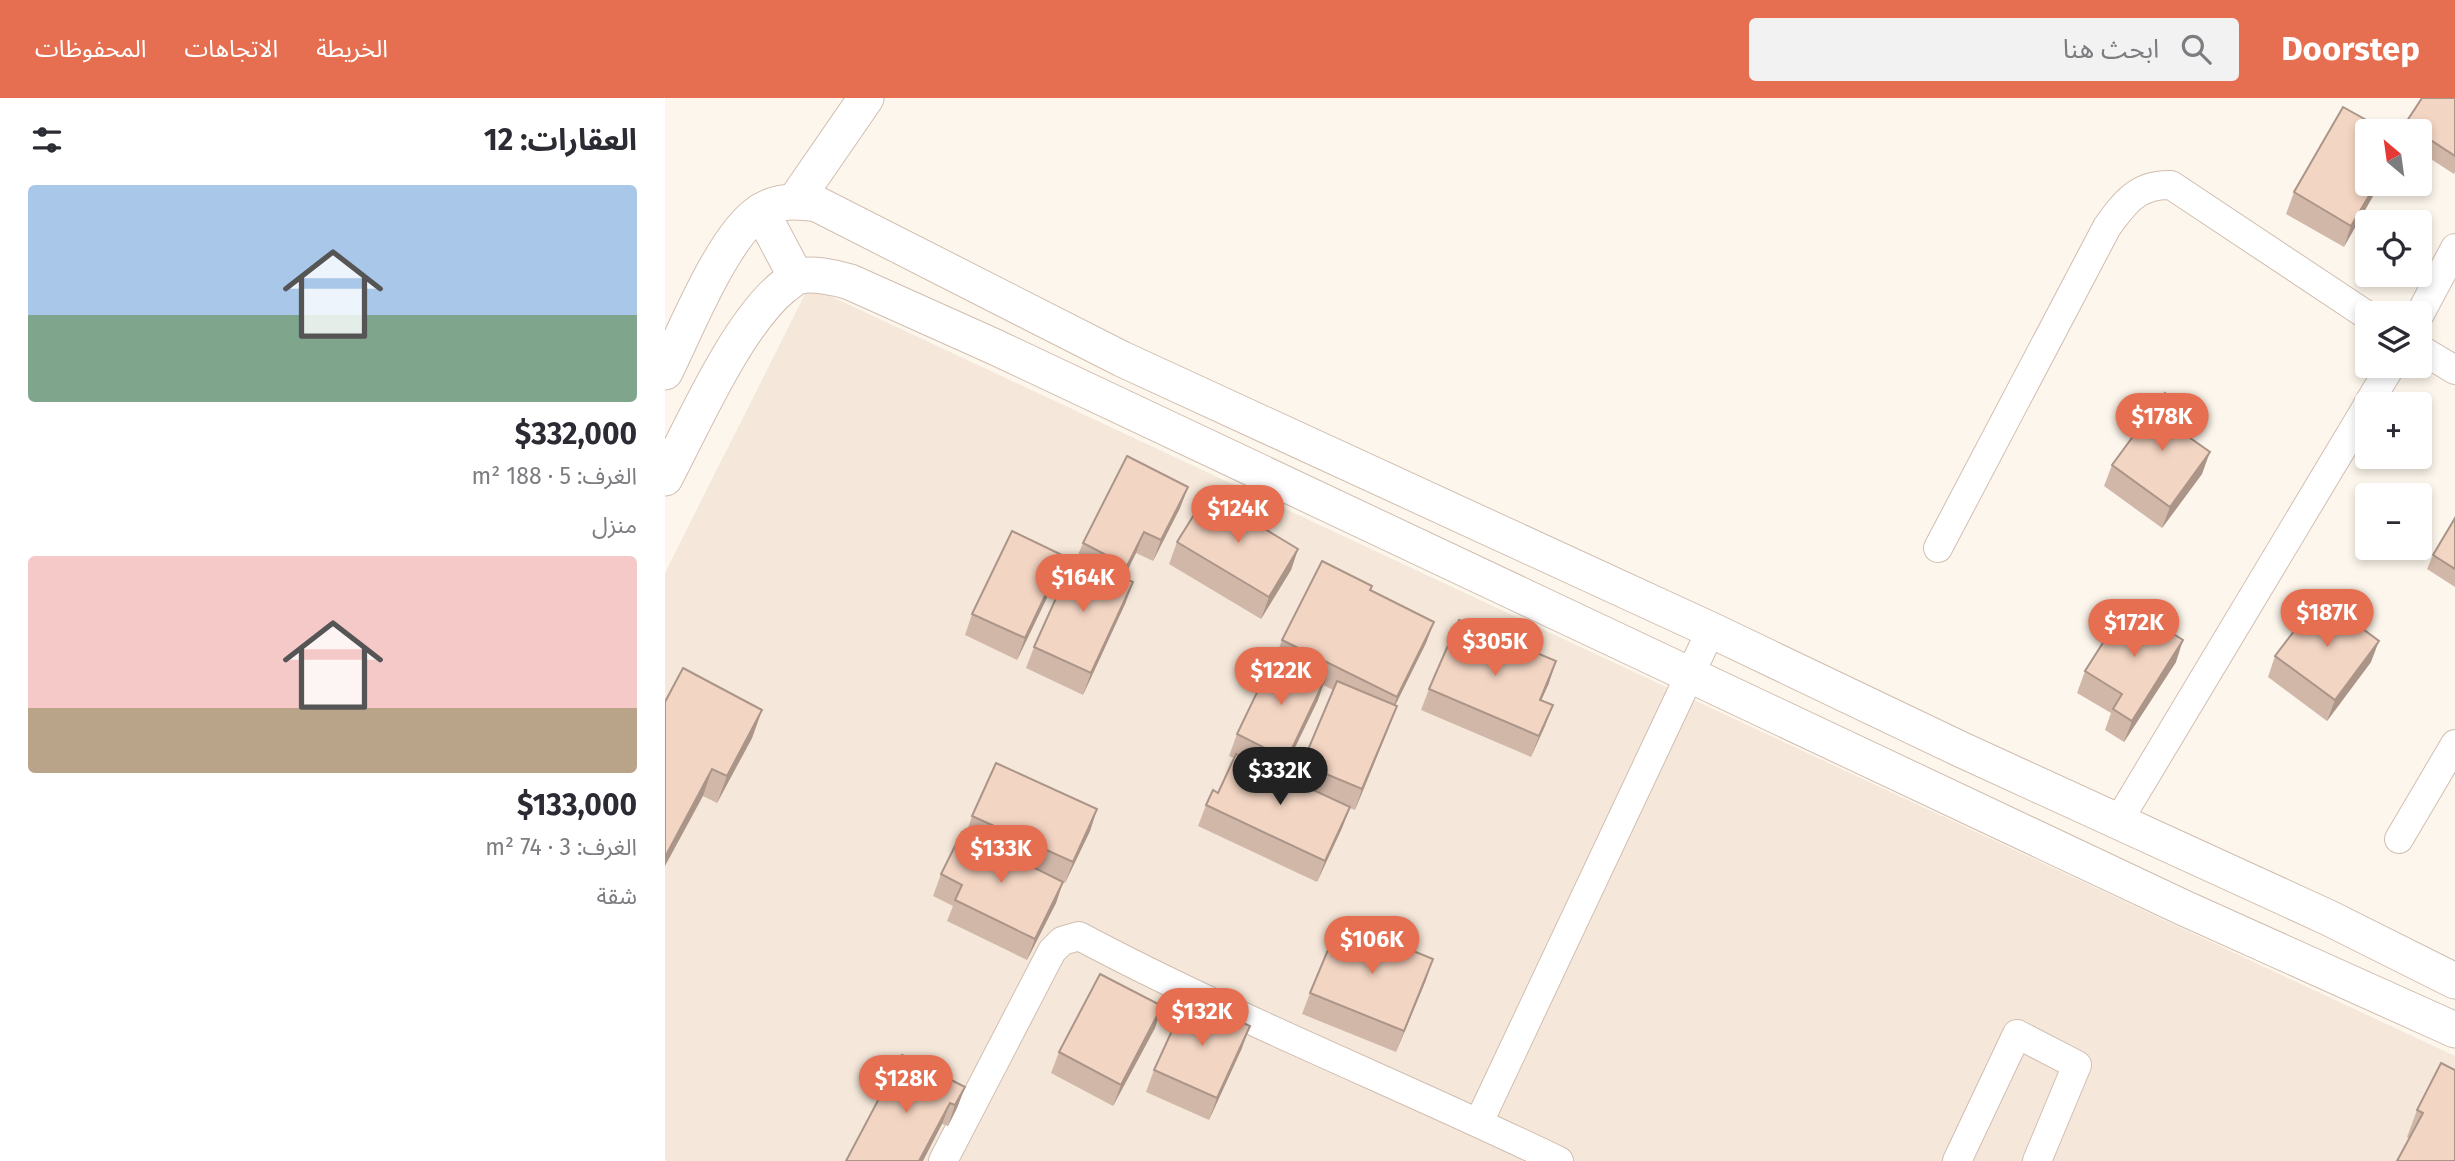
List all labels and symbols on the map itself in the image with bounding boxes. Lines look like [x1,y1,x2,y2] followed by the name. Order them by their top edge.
[2355,119,2433,196] north arrow
[2113,394,2211,453] pin: $178K
[1189,486,1287,545] pin: $124K
[1034,554,1132,614] pin: $164K
[2278,589,2376,649] pin: $187K
[2085,600,2183,659] pin: $172K
[1446,618,1544,678] pin: $305K
[1232,648,1330,707] pin: $122K
[1231,748,1329,807] pin: $332K
[952,826,1050,885] pin: $133K
[1323,916,1421,976] pin: $106K
[1153,988,1251,1048] pin: $132K
[857,1056,955,1115] pin: $128K

